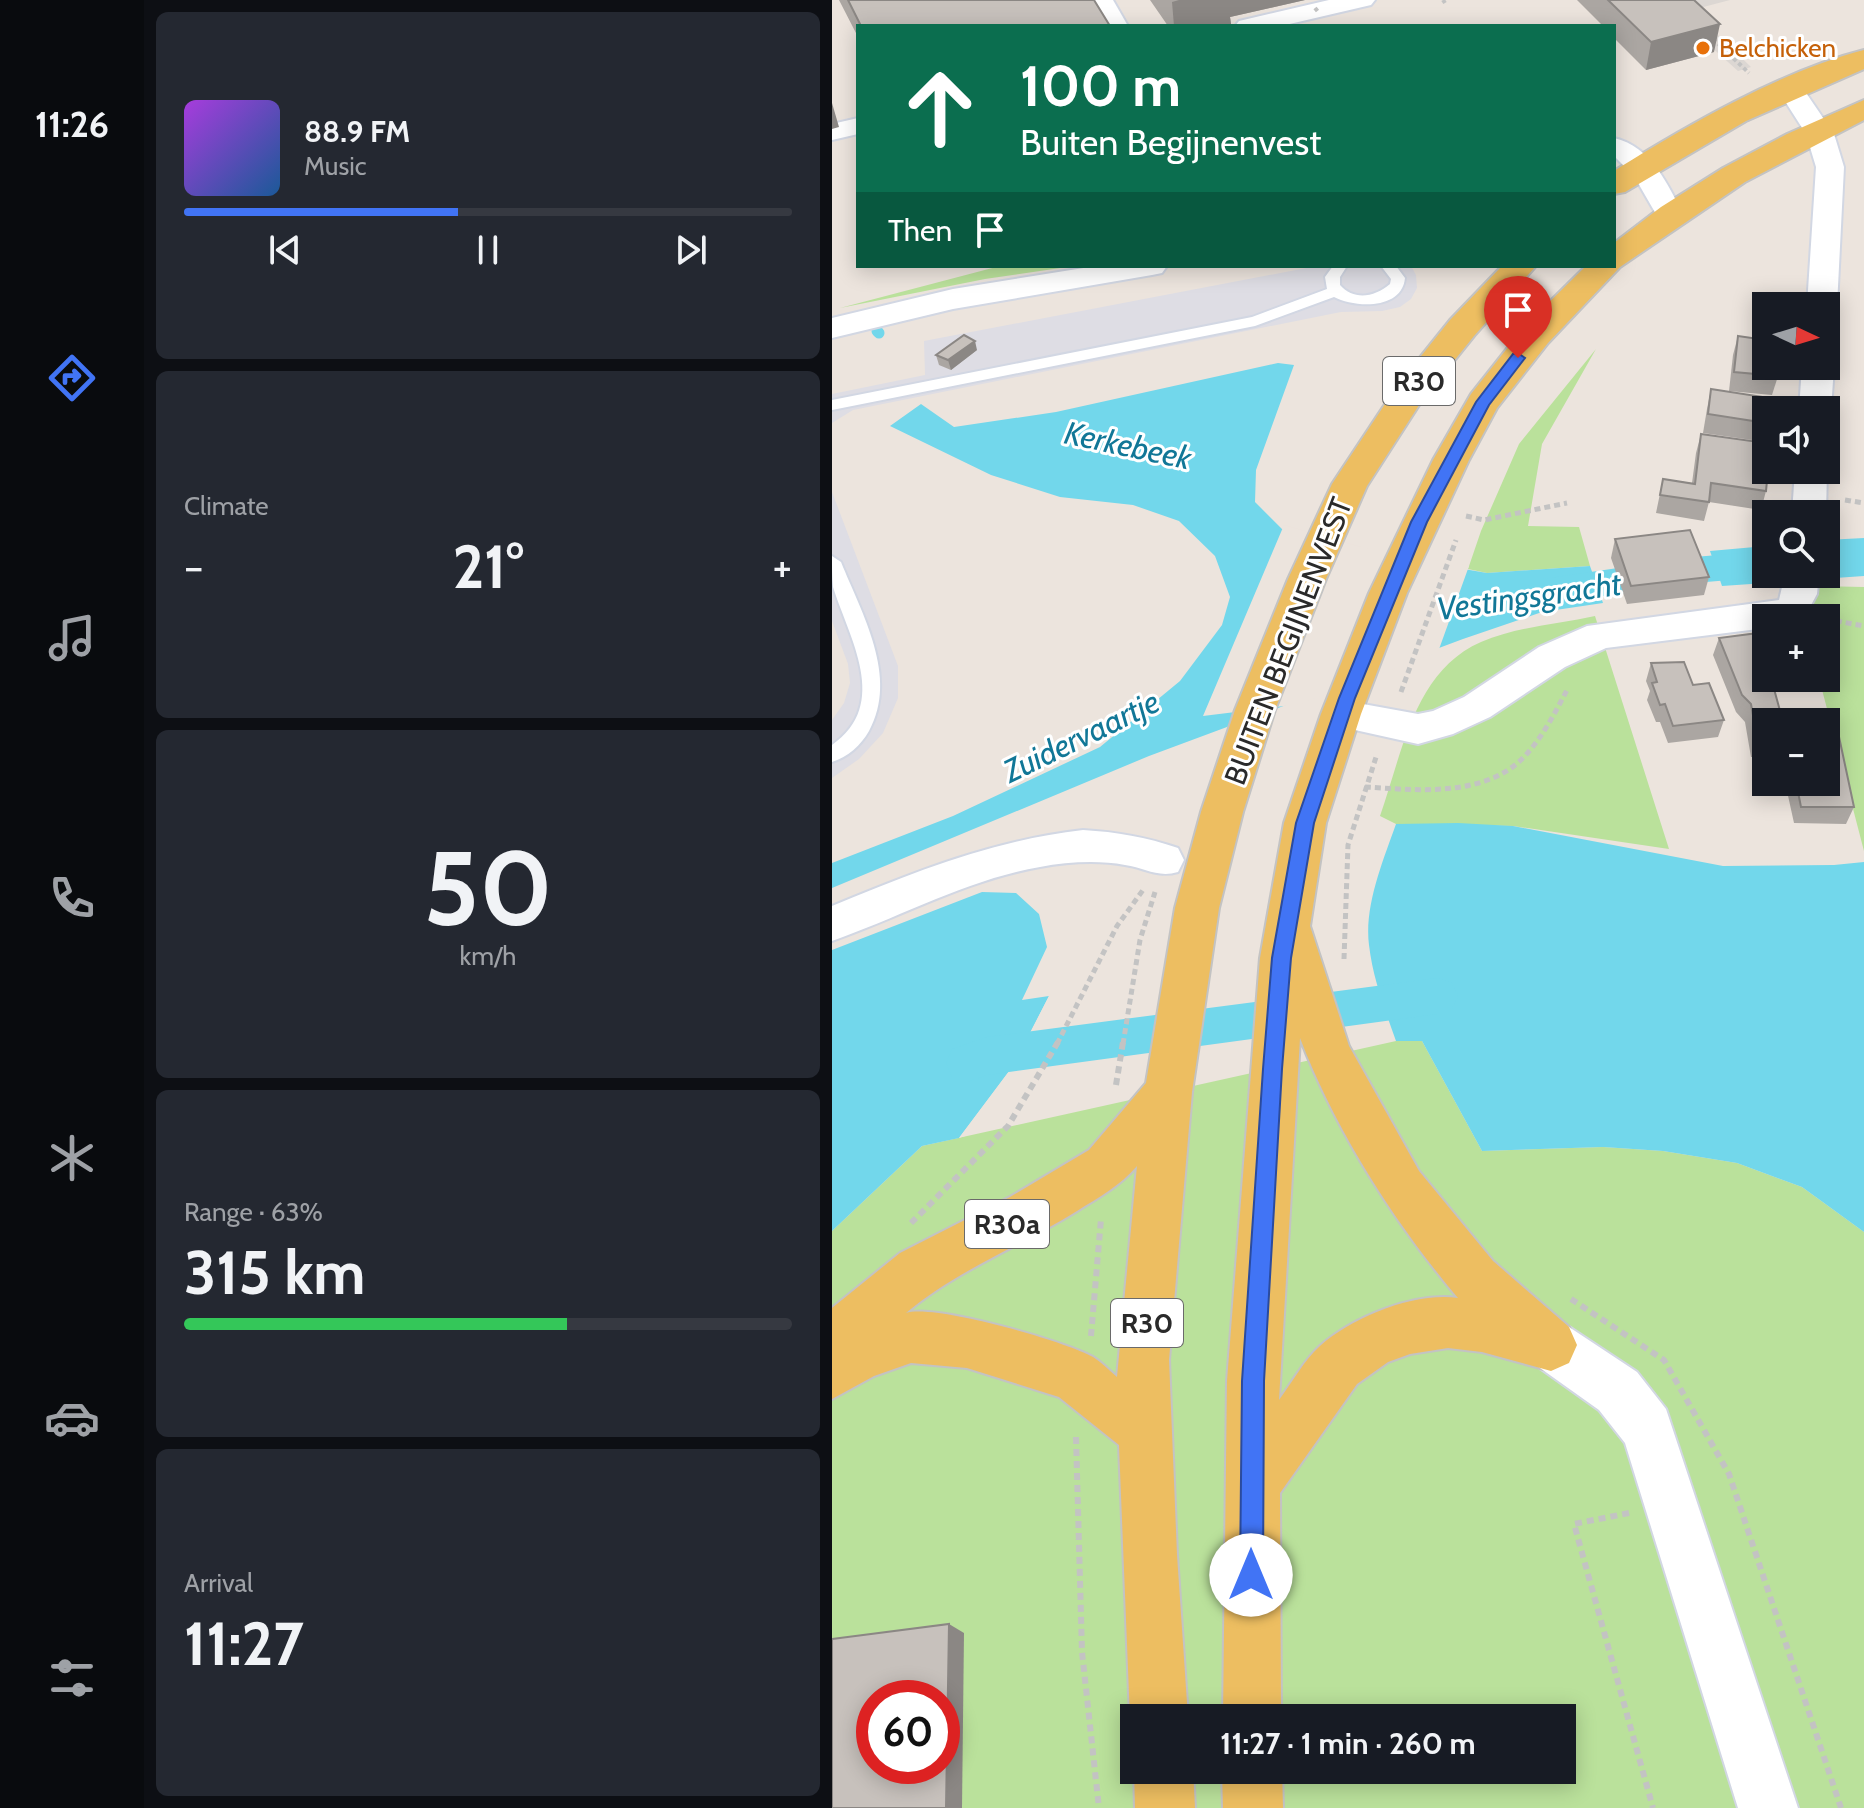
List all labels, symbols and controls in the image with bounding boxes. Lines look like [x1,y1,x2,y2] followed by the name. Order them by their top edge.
[1719,32,1836,64] place label: Belchicken
[1694,39,1712,57] marker: Belchicken
[1020,52,1181,120] text: 100 m
[888,56,992,160] icon: ahead
[35,102,109,146] text: 11:26
[304,113,410,150] text: 88.9 FM
[1020,120,1321,164] text: Buiten Begijnenvest
[304,150,367,182] text: Music
[968,208,1012,252] icon: arrive
[888,212,952,249] text: Then
[263,228,307,272] icon: previous
[466,228,510,272] icon: pause
[669,228,713,272] icon: next
[1484,276,1552,358] pin
[1496,288,1540,332] icon: arrive
[1752,292,1840,380] north arrow
[1752,292,1840,796] map controls
[44,350,100,406] icon: directions
[1383,357,1455,405] road number: R30
[1752,396,1840,484] button: sound
[1061,413,1196,478] water label: Kerkebeek
[184,490,269,522] text: Climate
[1216,492,1360,790] street label: BUITEN BEGIJNENVEST
[1752,500,1840,588] button: search
[452,530,524,603] text: 21°
[184,540,203,593] text: −
[773,540,792,593] text: +
[1434,564,1625,628] water label: Vestingsgracht
[1752,604,1840,692] button: +
[44,610,100,666] icon: music
[995,682,1165,791] water label: Zuidervaartje
[1752,708,1840,796] button: −
[423,825,553,951] text: 50
[44,870,100,926] icon: phone
[460,940,516,972] text: km/h
[44,1130,100,1186] icon: climate
[184,1196,323,1228] text: Range · 63%
[965,1200,1049,1248] road number: R30a
[184,1236,365,1309] text: 315 km
[1111,1299,1183,1347] road number: R30
[44,1390,100,1446] icon: car
[1209,1533,1293,1617] position arrow
[184,1567,253,1599] text: Arrival
[184,1607,304,1680] text: 11:27
[44,1650,100,1706] icon: filters
[856,1680,960,1784] speed limit sign: 60
[1220,1725,1476,1762] text: 11:27 · 1 min · 260 m

